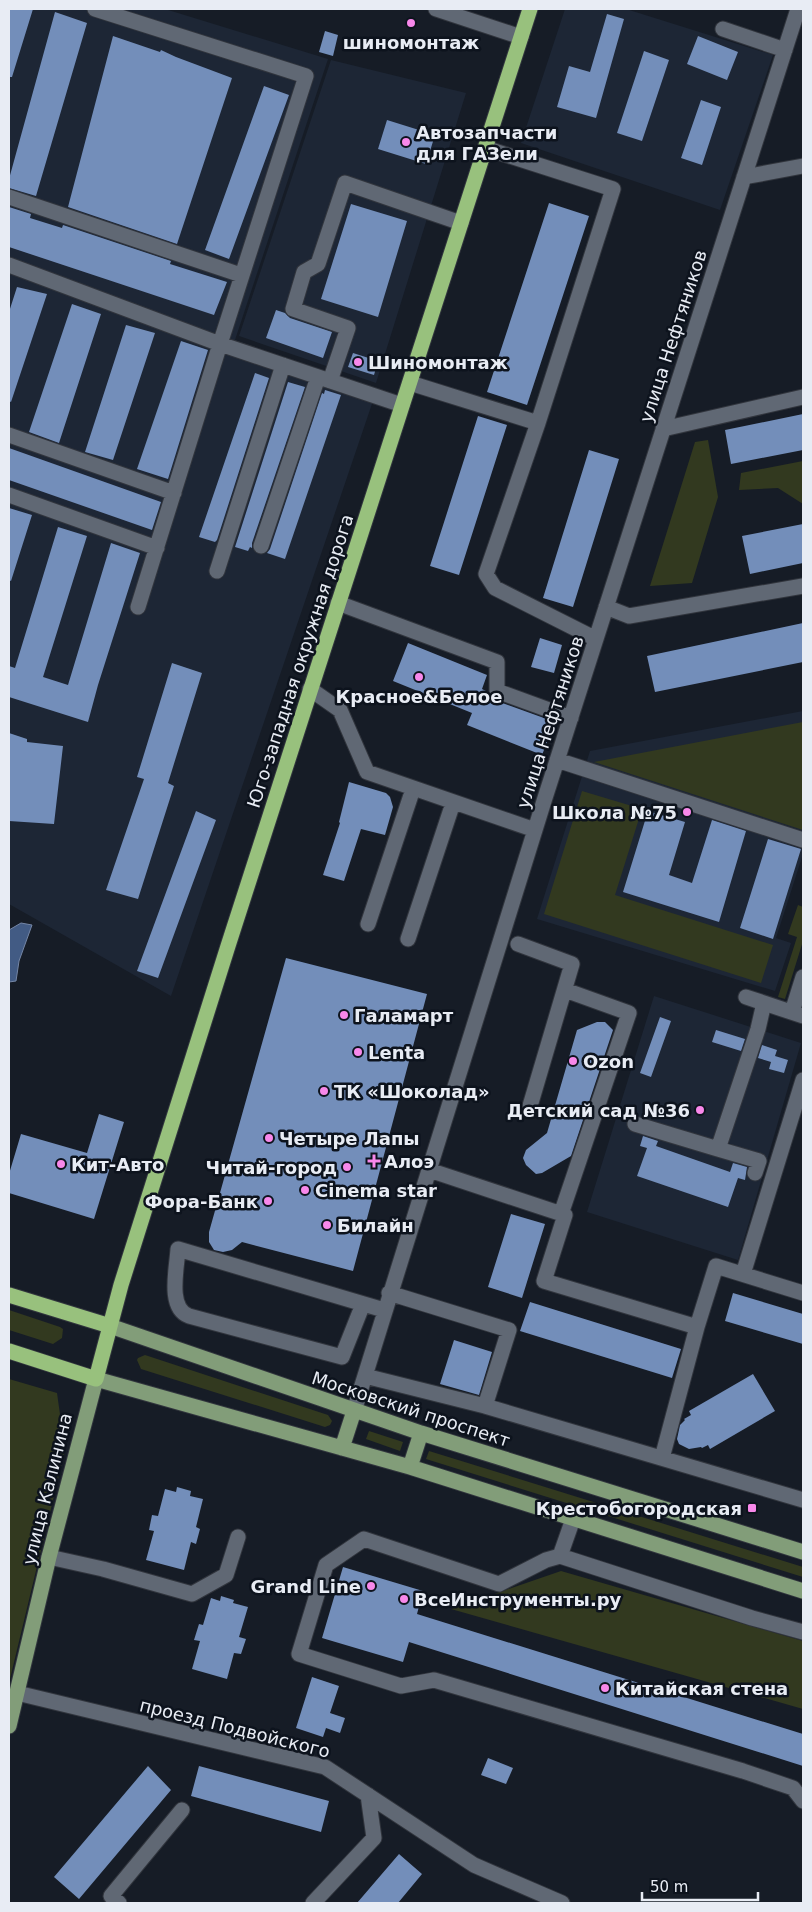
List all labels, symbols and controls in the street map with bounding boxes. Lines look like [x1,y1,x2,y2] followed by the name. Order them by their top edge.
[405,17,417,29] marker: шиномонтаж
[343,32,479,53] place label: шиномонтаж
[416,122,557,164] place label: Автозапчасти для ГАЗели
[400,136,412,148] marker: Автозапчасти для ГАЗели
[635,247,711,425] street label: улица Нефтяников
[368,352,508,373] place label: Шиномонтаж
[352,356,364,368] marker: Шиномонтаж
[243,512,357,810] street label: Юго-западная окружная дорога
[512,633,588,811] street label: улица Нефтяников
[413,671,425,683] marker: Красное&Белое
[336,686,502,707] place label: Красное&Белое
[552,802,677,823] place label: Школа №75
[681,806,693,818] marker: Школа №75
[354,1005,454,1026] place label: Галамарт
[338,1009,350,1021] marker: Галамарт
[368,1042,425,1063] place label: Lenta
[352,1046,364,1058] marker: Lenta
[583,1051,634,1072] place label: Ozon
[567,1055,579,1067] marker: Ozon
[334,1081,490,1102] place label: ТК «Шоколад»
[318,1085,330,1097] marker: ТК «Шоколад»
[507,1100,690,1121] place label: Детский сад №36
[694,1104,706,1116] marker: Детский сад №36
[279,1128,420,1149] place label: Четыре Лапы
[263,1132,275,1144] marker: Четыре Лапы
[384,1151,434,1172] place label: Алоэ
[71,1154,164,1175] place label: Кит-Авто
[368,1155,380,1167] marker: Алоэ
[206,1157,337,1178] place label: Читай-город
[55,1158,67,1170] marker: Кит-Авто
[341,1161,353,1173] marker: Читай-город
[315,1180,437,1201] place label: Cinema star
[299,1184,311,1196] marker: Cinema star
[145,1191,258,1212] place label: Фора-Банк
[262,1195,274,1207] marker: Фора-Банк
[337,1215,414,1236] place label: Билайн
[321,1219,333,1231] marker: Билайн
[309,1367,513,1451] street label: Московский проспект
[18,1411,76,1567] street label: улица Калинина
[536,1498,742,1519] place label: Крестобогородская
[746,1502,758,1514] marker: Крестобогородская
[251,1576,361,1597] place label: Grand Line
[365,1580,377,1592] marker: Grand Line
[414,1589,622,1610] place label: ВсеИнструменты.ру
[398,1593,410,1605] marker: ВсеИнструменты.ру
[615,1678,788,1699] place label: Китайская стена
[599,1682,611,1694] marker: Китайская стена
[138,1694,332,1762] street label: проезд Подвойского
[642,1870,758,1902] scale bar
[650,1878,688,1896] text: 50 m

